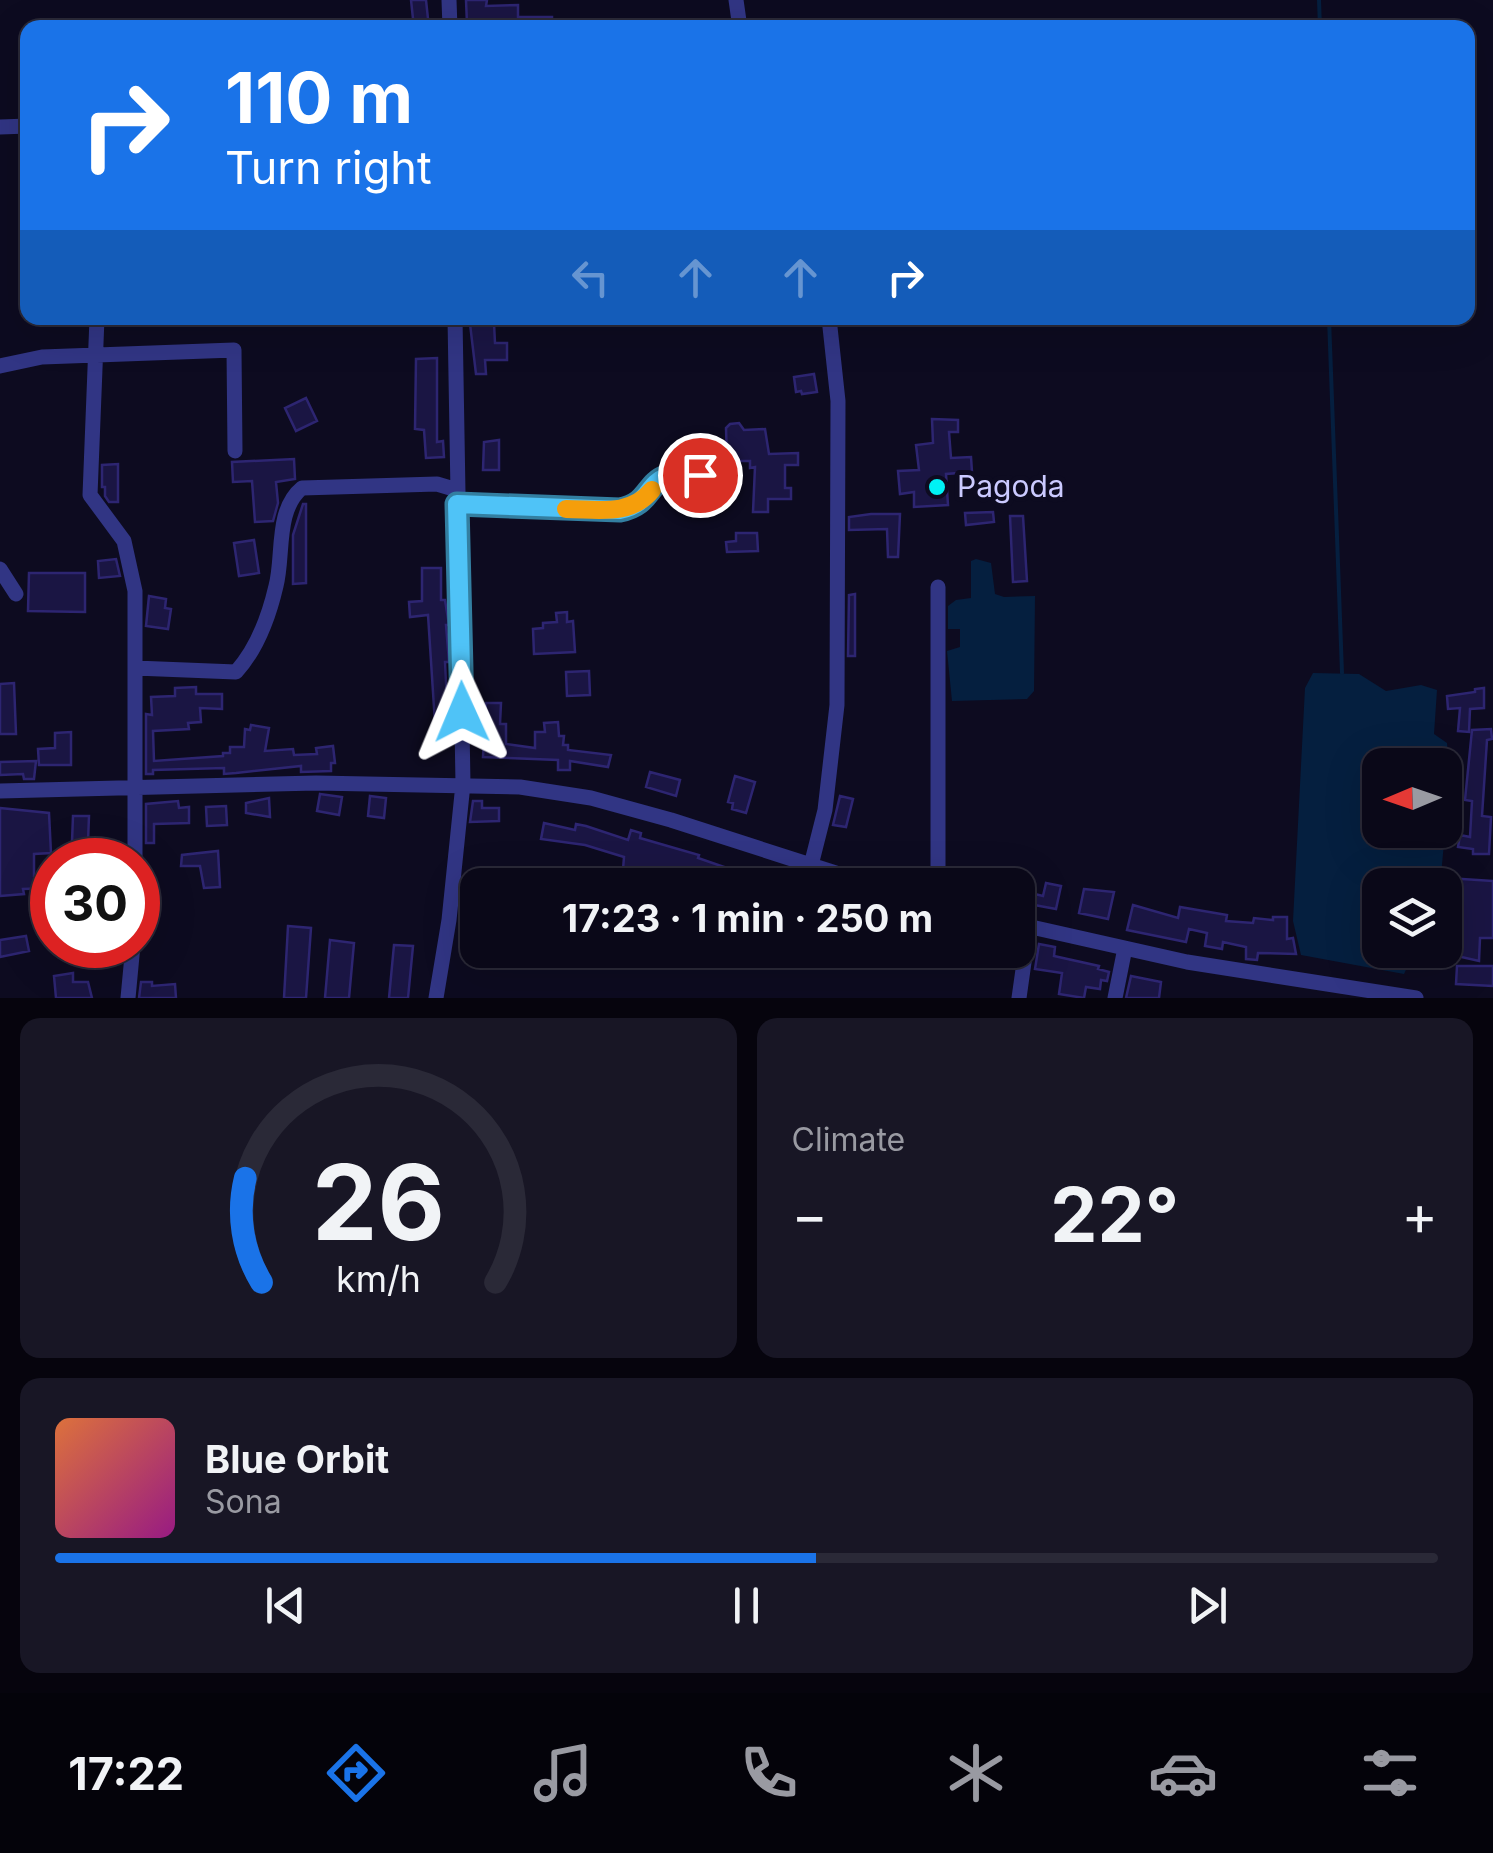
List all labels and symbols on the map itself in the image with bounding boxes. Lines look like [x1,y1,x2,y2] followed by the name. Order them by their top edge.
[658,433,743,518] pin
[957,468,1065,504] place label: Pagoda
[926,476,948,498] marker: Pagoda
[410,660,514,764] position arrow
[1362,748,1462,848] north arrow
[30,838,160,968] speed limit sign: 30

